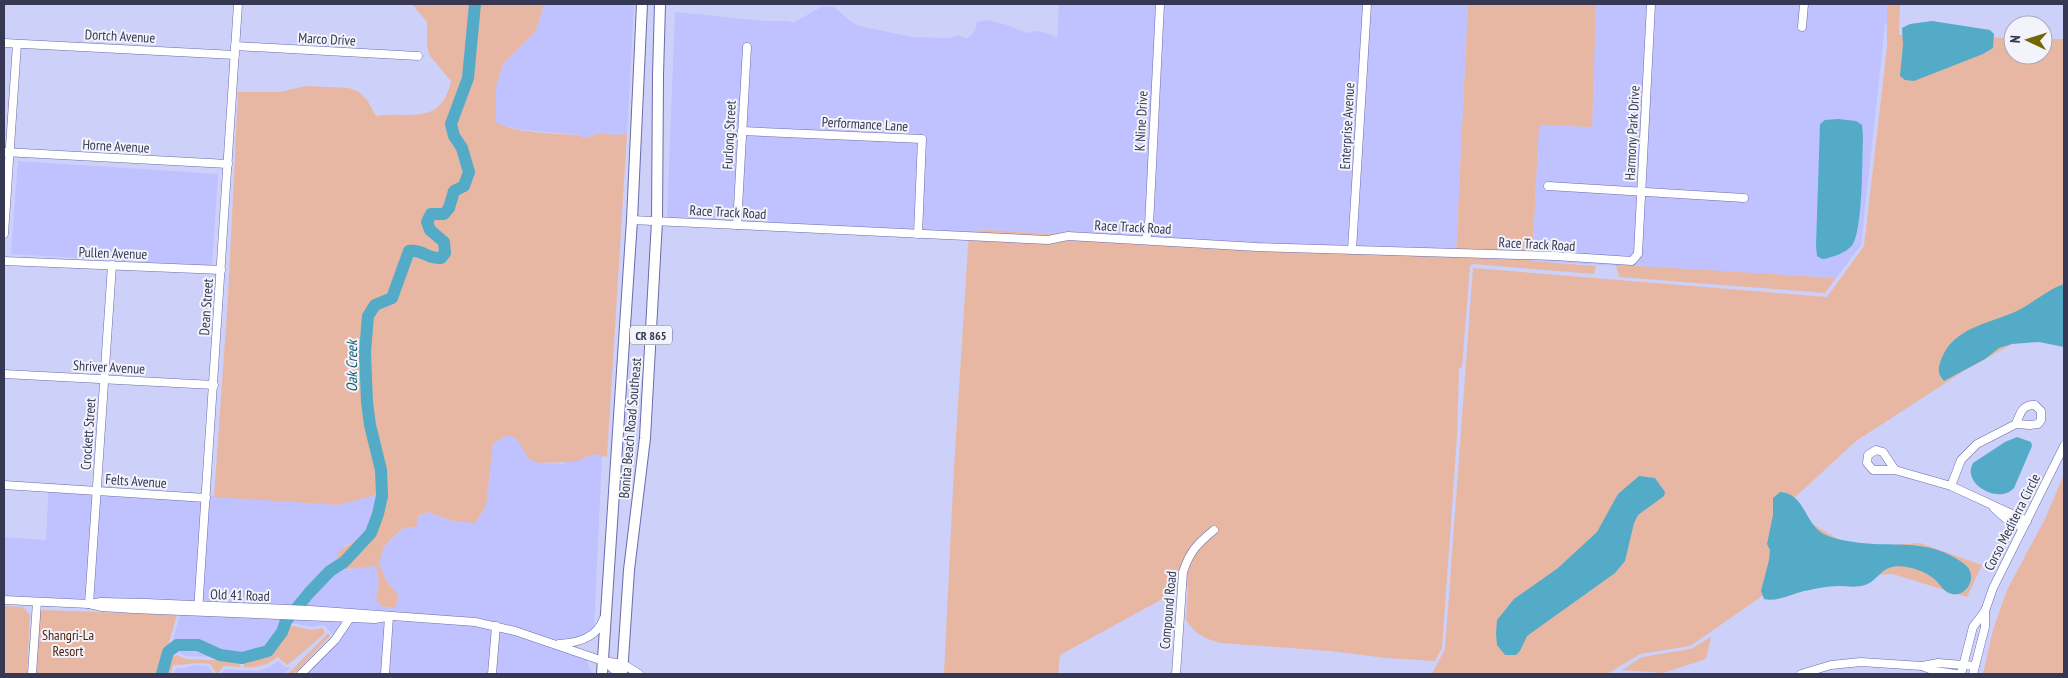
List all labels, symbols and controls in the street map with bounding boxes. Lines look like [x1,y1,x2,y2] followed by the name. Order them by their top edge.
[2003,15,2053,65] north arrow
[84,25,156,47] street label: Dortch Avenue
[298,29,356,50] street label: Marco Drive
[2006,35,2024,43] text: N
[1336,82,1358,170] street label: Enterprise Avenue
[1621,85,1643,181] street label: Harmony Park Drive
[1130,90,1152,152] street label: K Nine Drive
[718,100,740,170] street label: Furlong Street
[821,113,909,135] street label: Performance Lane
[82,135,150,157] street label: Horne Avenue
[689,201,767,223] street label: Race Track Road
[1094,216,1172,238] street label: Race Track Road
[1498,233,1576,255] street label: Race Track Road
[78,243,148,263] street label: Pullen Avenue
[195,278,217,336] street label: Dean Street
[630,326,672,344] road number: CR 865
[342,338,361,392] water label: Oak Creek
[73,356,146,378] street label: Shriver Avenue
[615,357,645,499] street label: Bonita Beach Road Southeast
[77,397,99,470] street label: Crockett Street
[105,470,167,492] street label: Felts Avenue
[1980,470,2044,574] street label: Corso Mediterra Circle
[1156,570,1180,650] street label: Compound Road
[210,585,270,605] street label: Old 41 Road
[42,626,94,660] park label: Shangri-La Resort

